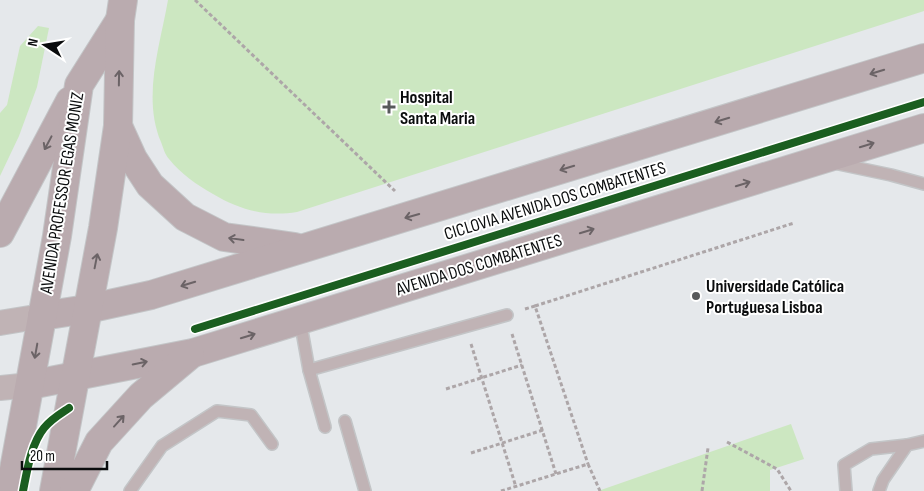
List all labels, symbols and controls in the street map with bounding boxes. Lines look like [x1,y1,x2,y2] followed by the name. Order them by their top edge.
[20,20,70,70] north arrow
[24,37,42,48] text: N
[870,68,886,78] one-way arrow
[114,70,124,86] one-way arrow
[400,87,475,129] place label: Hospital Santa Maria
[36,90,88,296] street label: AVENIDA PROFESSOR EGAS MONIZ
[382,100,396,114] marker: Hospital Santa Maria
[714,116,730,126] one-way arrow
[43,135,52,150] one-way arrow
[858,140,874,150] one-way arrow
[442,157,669,245] street label: CICLOVIA AVENIDA DOS COMBATENTES
[559,164,575,174] one-way arrow
[734,178,750,188] one-way arrow
[404,211,420,221] one-way arrow
[579,226,595,236] one-way arrow
[393,230,565,301] street label: AVENIDA DOS COMBATENTES
[228,233,244,243] one-way arrow
[92,254,102,270] one-way arrow
[706,276,844,318] place label: Universidade Católica Portuguesa Lisboa
[180,279,196,289] one-way arrow
[690,290,702,302] marker: Universidade Católica Portuguesa Lisboa
[240,331,256,341] one-way arrow
[30,342,40,358] one-way arrow
[131,358,147,368] one-way arrow
[113,414,125,427] one-way arrow
[22,438,108,470] scale bar
[30,447,55,466] text: 20 m

